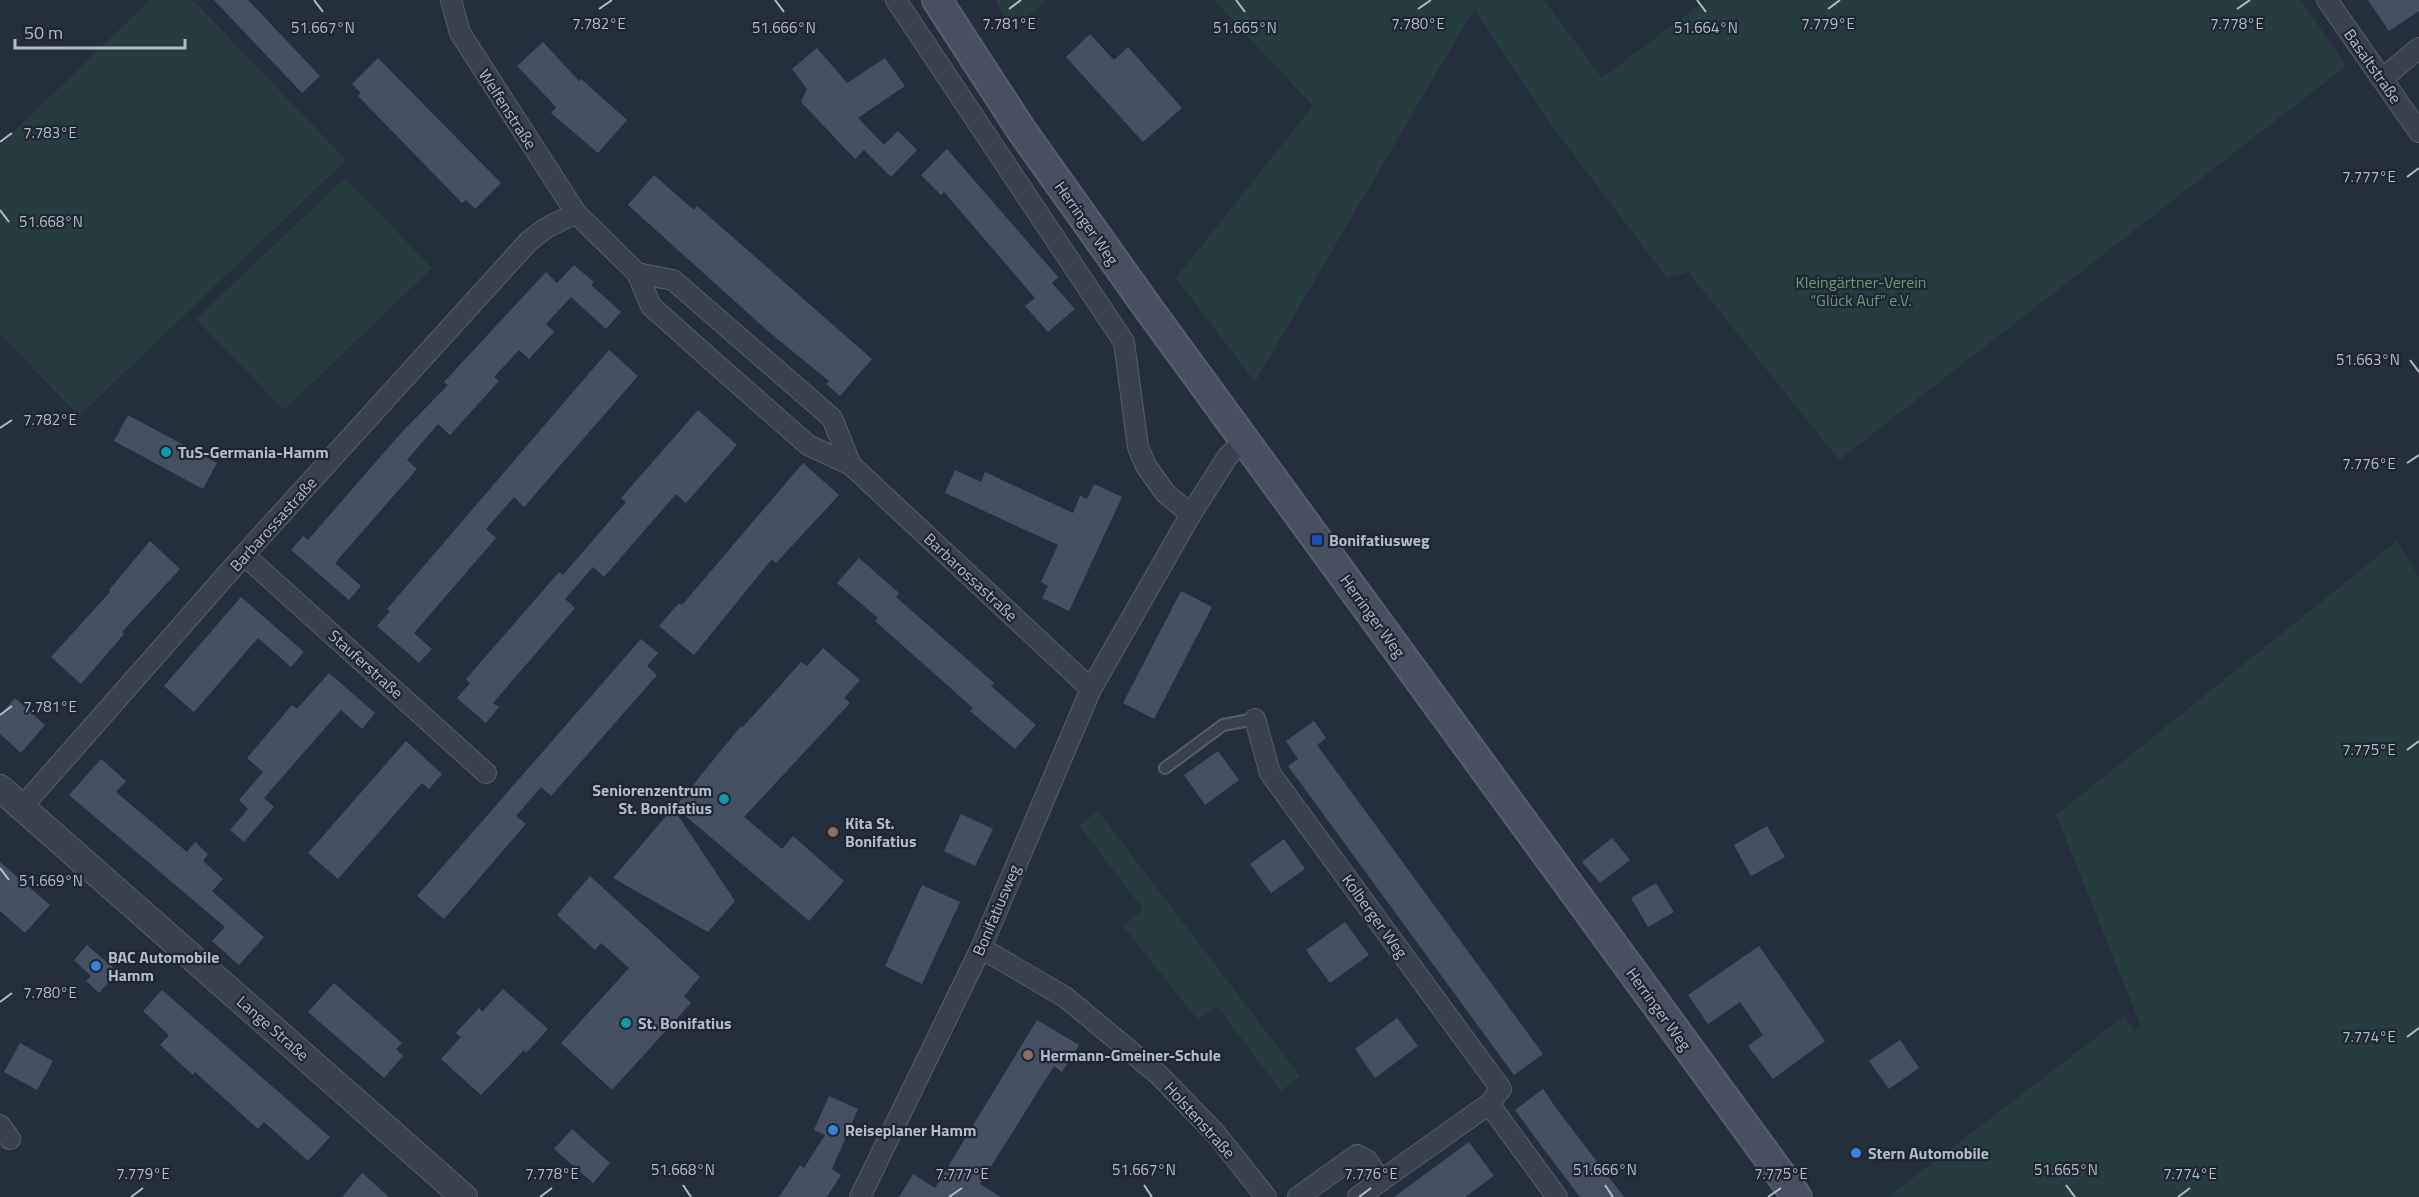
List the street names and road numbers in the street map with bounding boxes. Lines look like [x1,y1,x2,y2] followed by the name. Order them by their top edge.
[2338,24,2408,108] street label: Basaltstraße
[473,64,543,154] street label: Welfenstraße
[1049,176,1125,270] street label: Herringer Weg
[224,471,322,577] street label: Barbarossastraße
[919,527,1023,627] street label: Barbarossastraße
[1335,570,1411,662] street label: Herringer Weg
[323,624,409,704] street label: Stauferstraße
[966,861,1026,959] street label: Bonifatiusweg
[1336,869,1414,963] street label: Kolberger Weg
[1621,963,1697,1055] street label: Herringer Weg
[232,990,314,1066] street label: Lange Straße
[1159,1076,1241,1164] street label: Holstenstraße

